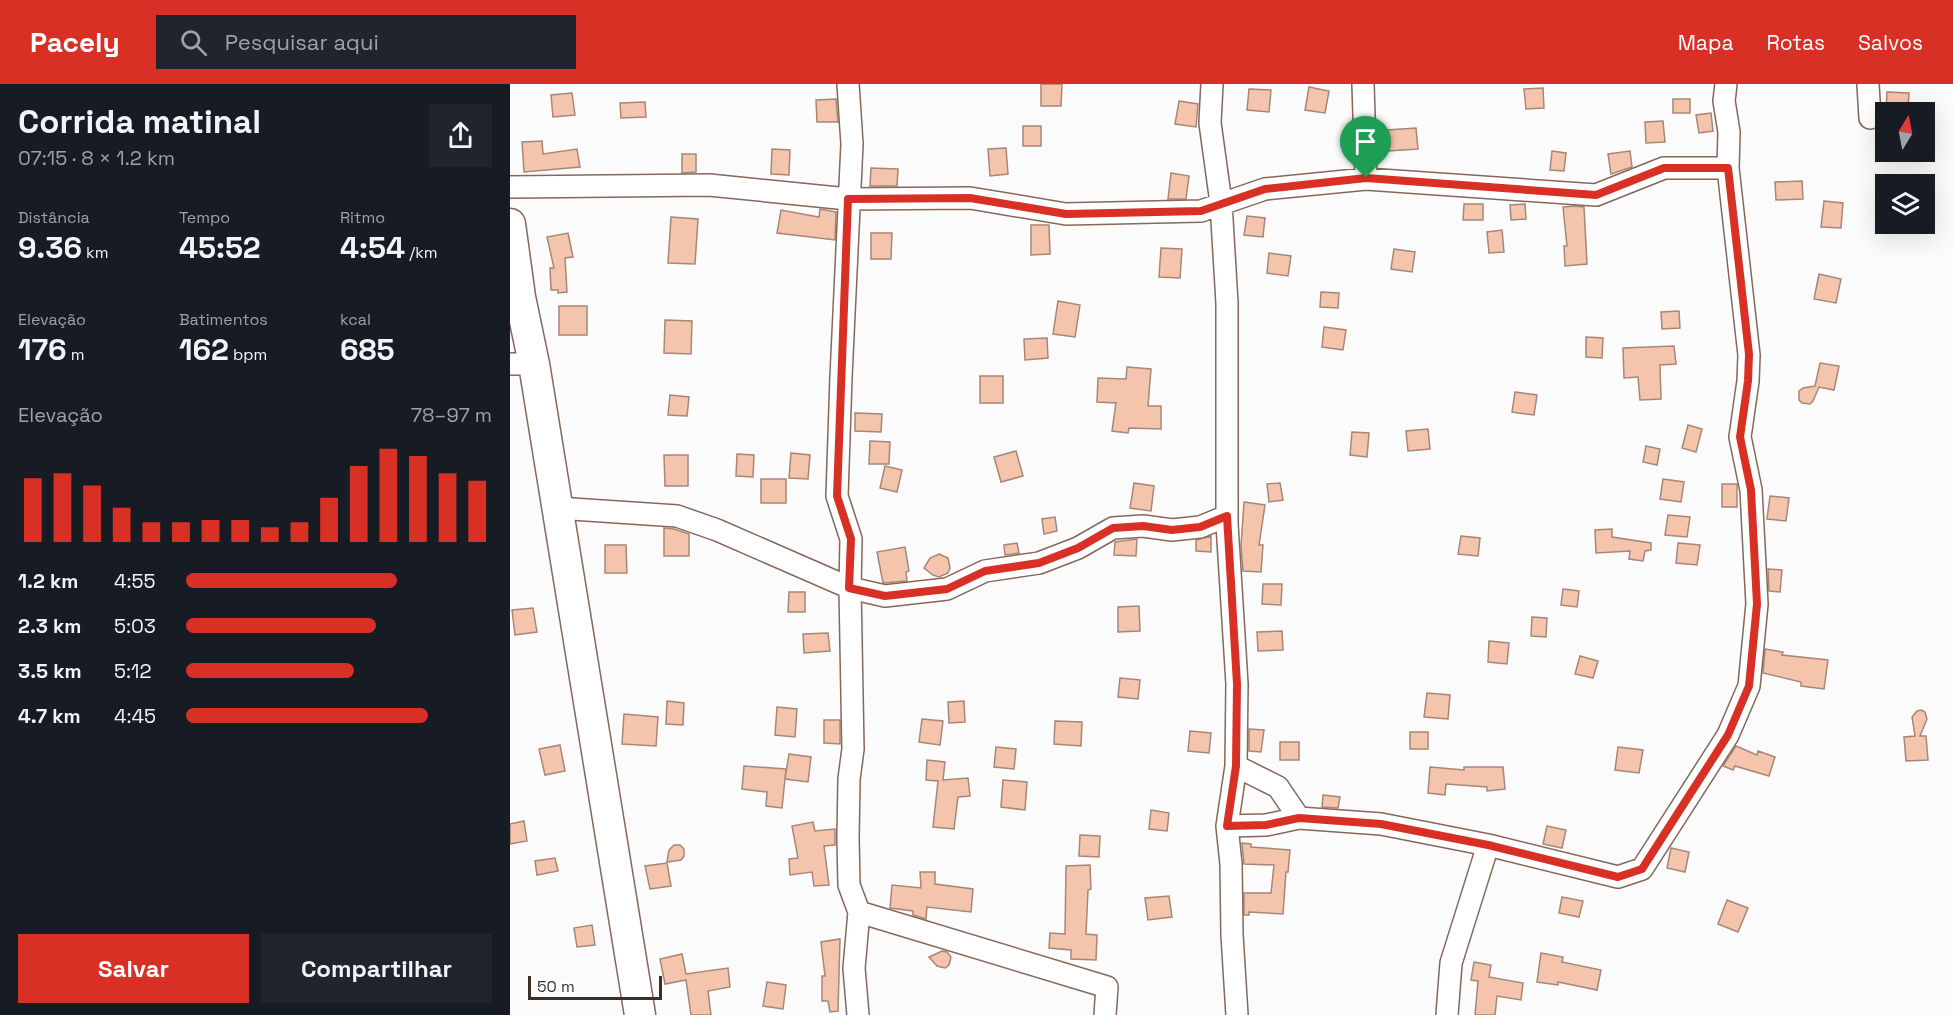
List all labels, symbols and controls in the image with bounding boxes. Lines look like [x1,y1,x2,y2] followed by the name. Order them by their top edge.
[156,15,576,69] search box
[30,24,120,60] text: Pacely
[177,26,210,59] icon: search
[225,28,379,56] text: Pesquisar aqui
[1678,29,1733,56] text: Mapa
[1766,29,1825,56] text: Rotas
[1858,29,1923,56] text: Salvos
[18,101,261,143] text: Corrida matinal
[1875,102,1935,162] north arrow
[1875,102,1935,234] map controls
[429,104,492,167] button: share
[1340,116,1391,178] pin
[1349,125,1382,158] icon: arrive
[18,145,175,171] text: 07:15 · 8 × 1.2 km
[1875,174,1935,234] button: layers
[18,207,90,228] text: Distância
[179,207,230,228] text: Tempo
[340,207,385,228] text: Ritmo
[18,228,82,267] text: 9.36
[179,228,261,267] text: 45:52
[340,228,405,267] text: 4:54
[82,242,108,263] text: km
[405,242,438,263] text: /km
[18,309,86,330] text: Elevação
[179,309,268,330] text: Batimentos
[340,309,371,330] text: kcal
[18,330,67,369] text: 176
[179,330,229,369] text: 162
[340,330,395,369] text: 685
[67,344,84,365] text: m
[229,344,267,365] text: bpm
[18,402,103,428] text: Elevação
[411,402,492,428] text: 78–97 m
[18,568,78,594] text: 1.2 km
[114,568,156,594] text: 4:55
[18,613,81,639] text: 2.3 km
[114,613,156,639] text: 5:03
[18,658,82,684] text: 3.5 km
[114,658,151,684] text: 5:12
[18,703,81,729] text: 4.7 km
[114,703,156,729] text: 4:45
[18,934,249,1003] button: Salvar
[261,934,492,1003] button: Compartilhar
[528,973,662,1000] scale bar
[537,976,575,997] text: 50 m

